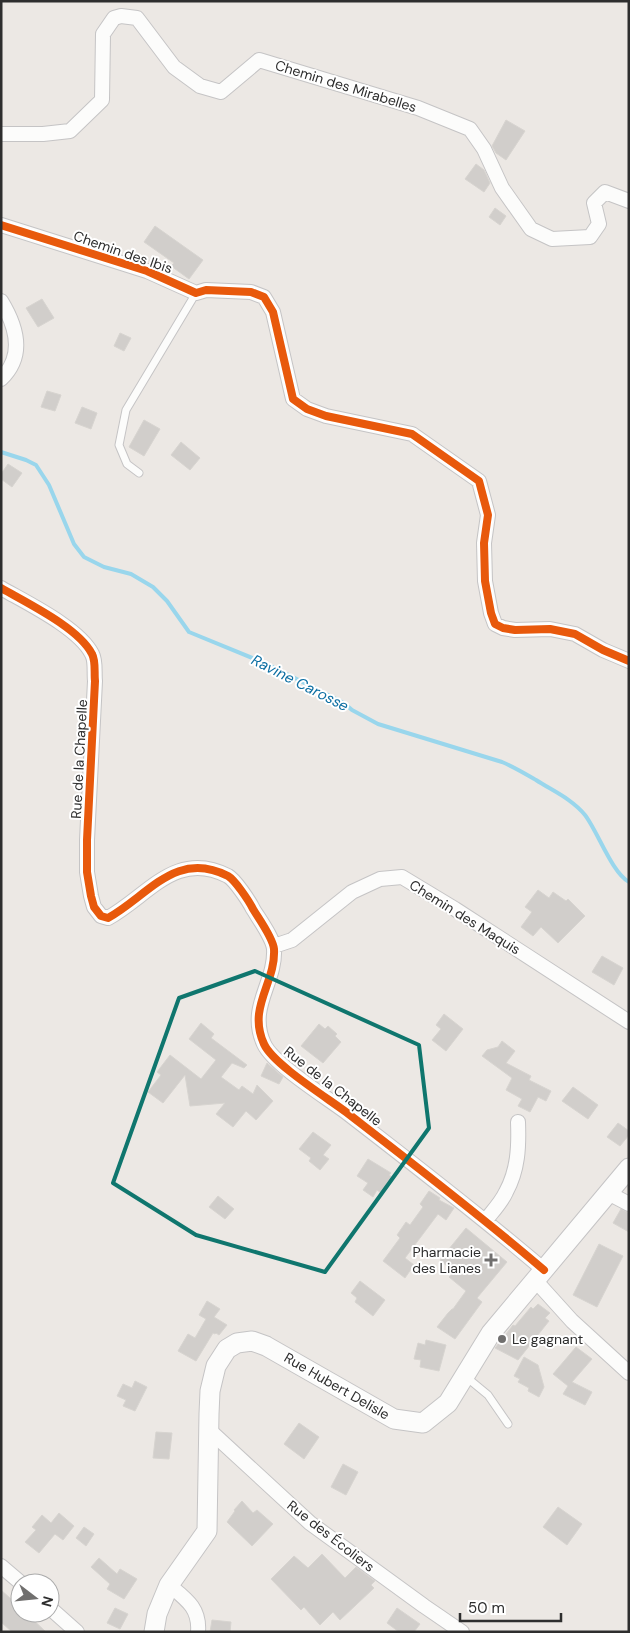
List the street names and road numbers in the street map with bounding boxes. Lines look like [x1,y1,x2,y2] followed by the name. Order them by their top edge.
[273,56,419,116] street label: Chemin des Mirabelles
[71,227,175,277] street label: Chemin des Ibis
[67,699,91,819] street label: Rue de la Chapelle
[406,876,524,958] street label: Chemin des Maquis
[280,1042,386,1130] street label: Rue de la Chapelle
[281,1348,393,1424] street label: Rue Hubert Delisle
[284,1496,378,1576] street label: Rue des Écoliers

